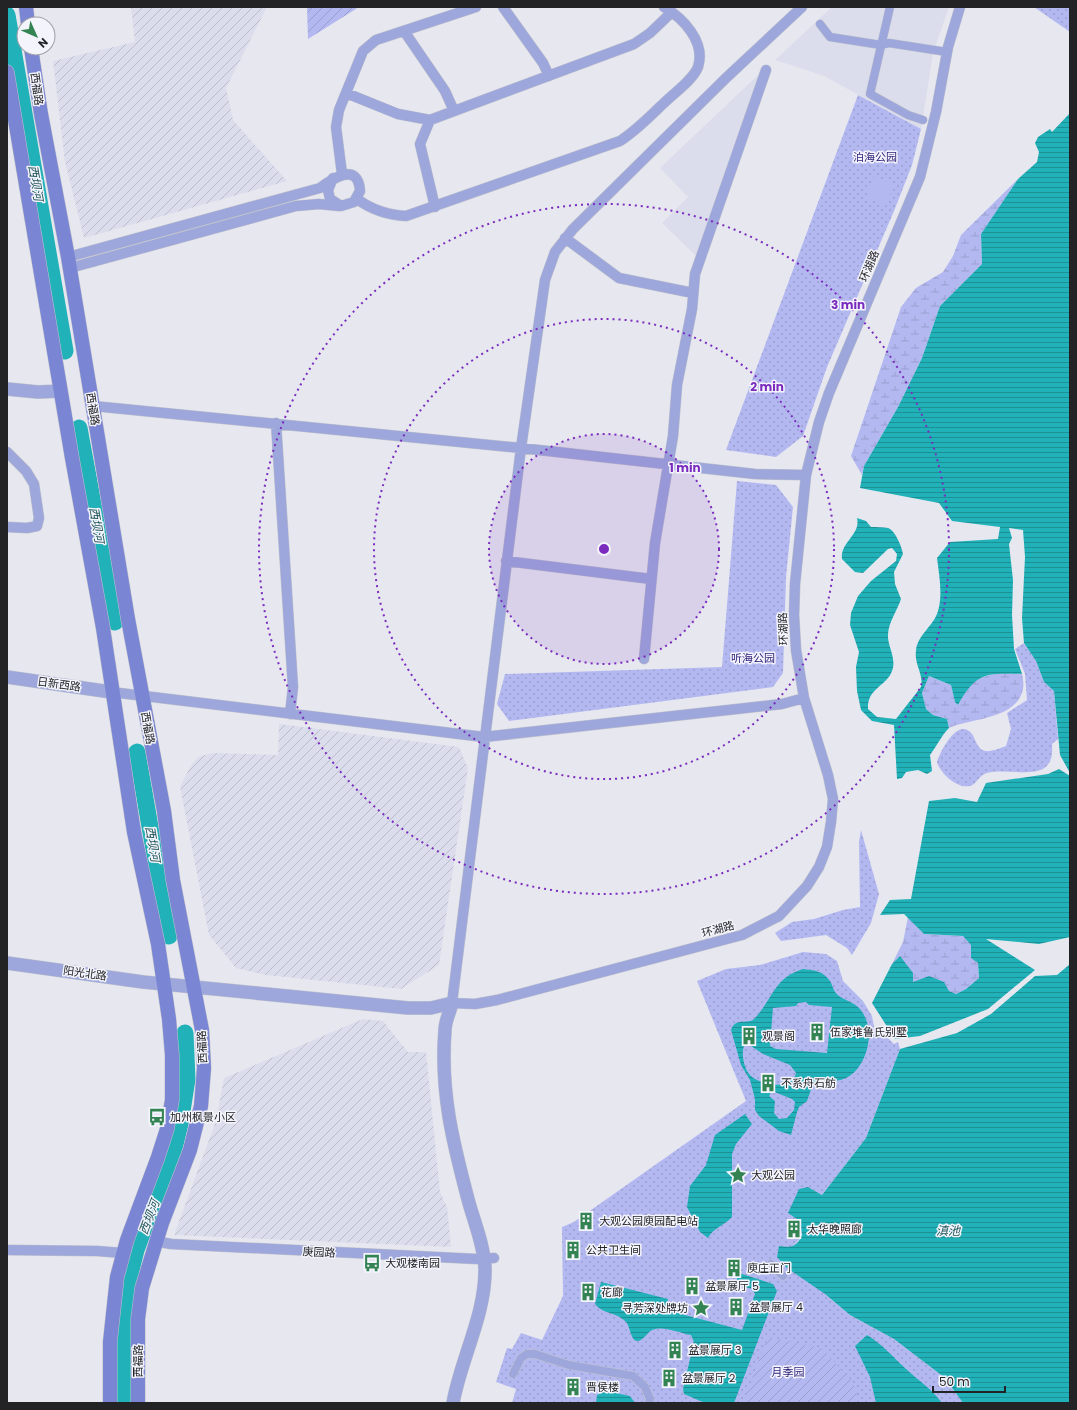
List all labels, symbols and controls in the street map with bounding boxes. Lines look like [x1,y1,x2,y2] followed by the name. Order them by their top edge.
[16,16,56,56] north arrow
[34,34,52,52] text: N
[27,72,47,106] street label: 西福路
[853,149,897,165] park label: 泊海公园
[25,164,48,204] water label: 西坝河
[855,248,883,284] street label: 环湖路
[831,296,865,313] text: 3 min
[750,378,784,395] text: 2 min
[83,391,103,427] street label: 西福路
[669,459,701,476] text: 1 min
[86,506,109,546] water label: 西坝河
[597,542,611,556] centre of rings
[774,612,792,646] street label: 环湖路
[731,650,775,666] park label: 听海公园
[36,673,82,695] street label: 日新西路
[137,710,159,746] street label: 西福路
[142,825,165,865] water label: 西坝河
[700,917,736,941] street label: 环湖路
[62,962,108,984] street label: 阳光北路
[807,1022,827,1042] building icon: 伍家堆鲁氏别墅
[830,1024,907,1040] place label: 伍家堆鲁氏别墅
[739,1026,759,1046] building icon: 观景阁
[762,1028,795,1044] place label: 观景阁
[193,1030,211,1064] street label: 西福路
[758,1073,778,1093] building icon: 不系舟石舫
[781,1075,836,1091] place label: 不系舟石舫
[147,1107,167,1127] bus stop icon: 加州枫景小区
[170,1109,236,1125] place label: 加州枫景小区
[728,1165,748,1185] place icon: 大观公园
[751,1167,795,1183] place label: 大观公园
[135,1195,164,1237] water label: 西坝河
[576,1211,596,1231] building icon: 大观公园庾园配电站
[599,1213,698,1229] place label: 大观公园庾园配电站
[784,1219,804,1239] building icon: 太华晚照廊
[807,1221,862,1237] place label: 太华晚照廊
[936,1222,961,1239] water label: 滇池
[563,1240,583,1260] building icon: 公共卫生间
[586,1242,641,1258] place label: 公共卫生间
[302,1243,336,1261] street label: 庚园路
[362,1253,382,1273] bus stop icon: 大观楼南园
[385,1255,440,1271] place label: 大观楼南园
[724,1258,744,1278] building icon: 庾庄正门
[747,1260,791,1276] place label: 庾庄正门
[682,1276,702,1296] building icon: 盆景展厅 5
[705,1278,759,1294] place label: 盆景展厅 5
[578,1282,598,1302] building icon: 花廊
[601,1284,623,1300] place label: 花廊
[726,1297,746,1317] building icon: 盆景展厅 4
[691,1298,711,1318] place icon: 寻芳深处牌坊
[749,1299,803,1315] place label: 盆景展厅 4
[622,1300,688,1316] place label: 寻芳深处牌坊
[665,1340,685,1360] building icon: 盆景展厅 3
[688,1342,741,1358] place label: 盆景展厅 3
[130,1345,146,1378] street label: 西福路
[772,1364,805,1380] park label: 月季园
[659,1368,679,1388] building icon: 盆景展厅 2
[933,1368,1005,1394] scale bar
[682,1370,735,1386] place label: 盆景展厅 2
[939,1373,970,1390] text: 50 m
[563,1377,583,1397] building icon: 晋侯楼
[586,1379,619,1395] place label: 晋侯楼

